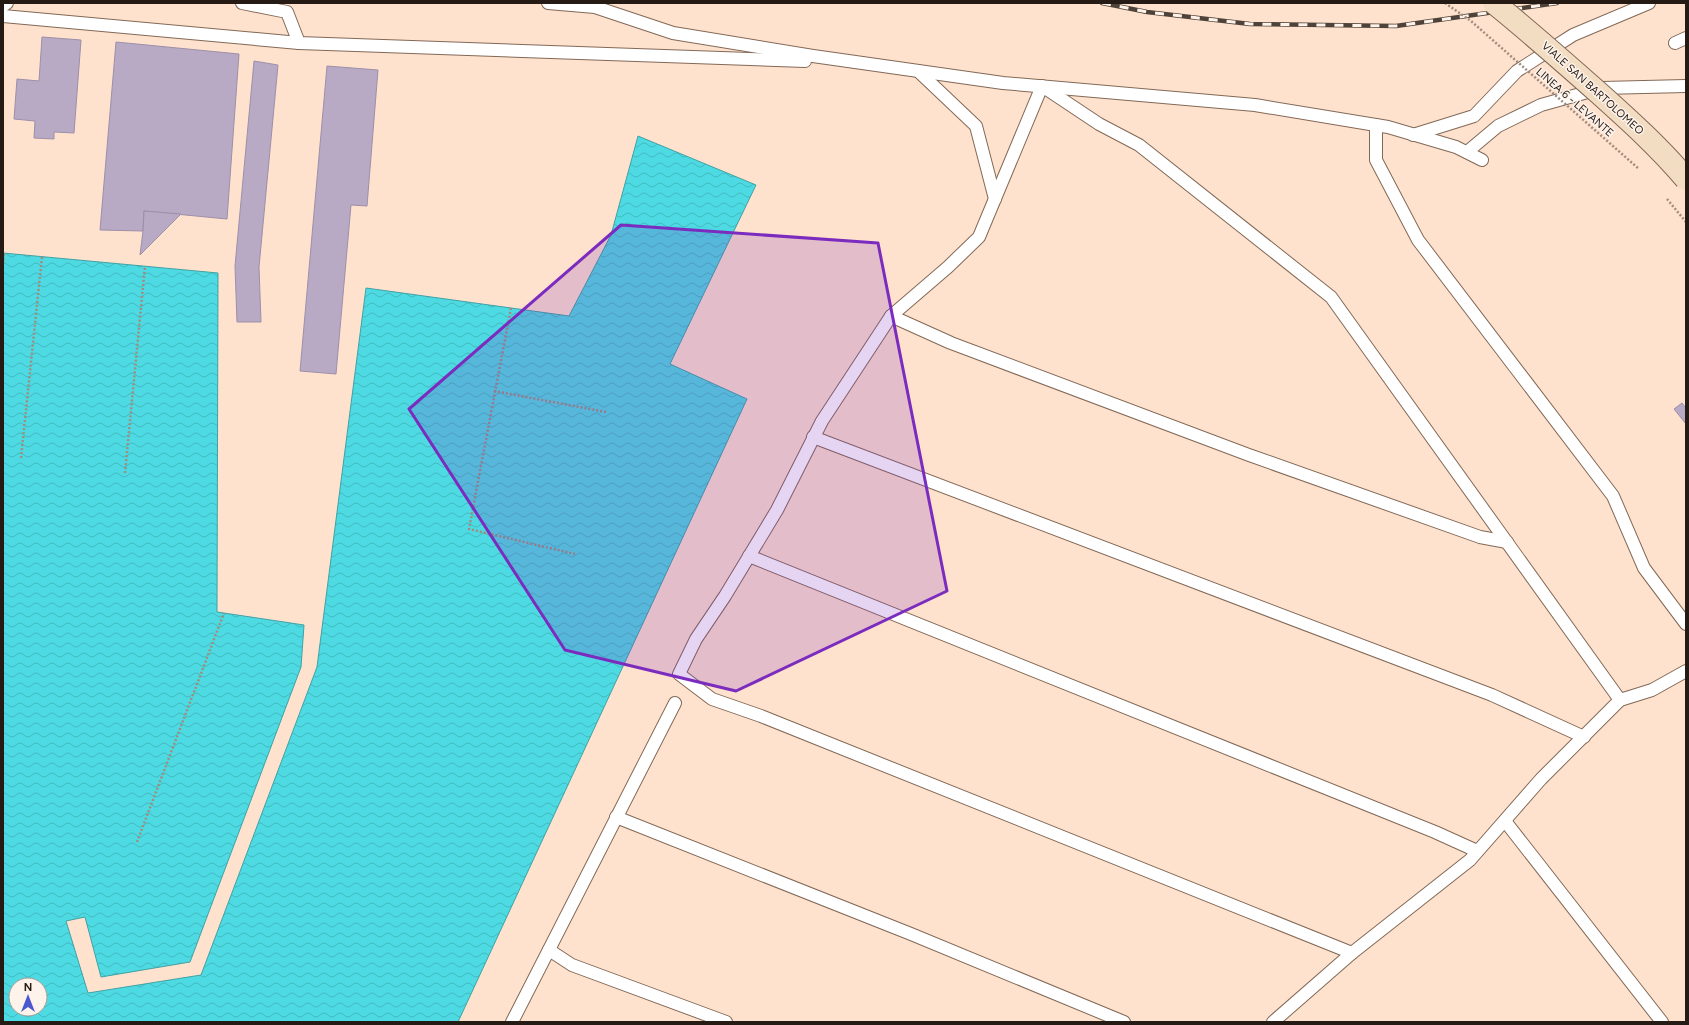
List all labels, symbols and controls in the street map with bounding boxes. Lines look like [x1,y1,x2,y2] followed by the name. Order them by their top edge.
[1539,39,1647,138] street label: VIALE SAN BARTOLOMEO
[1533,65,1616,139] street label: LINEA 6 - LEVANTE
[8,977,48,1017] north arrow
[24,981,32,994] text: N

